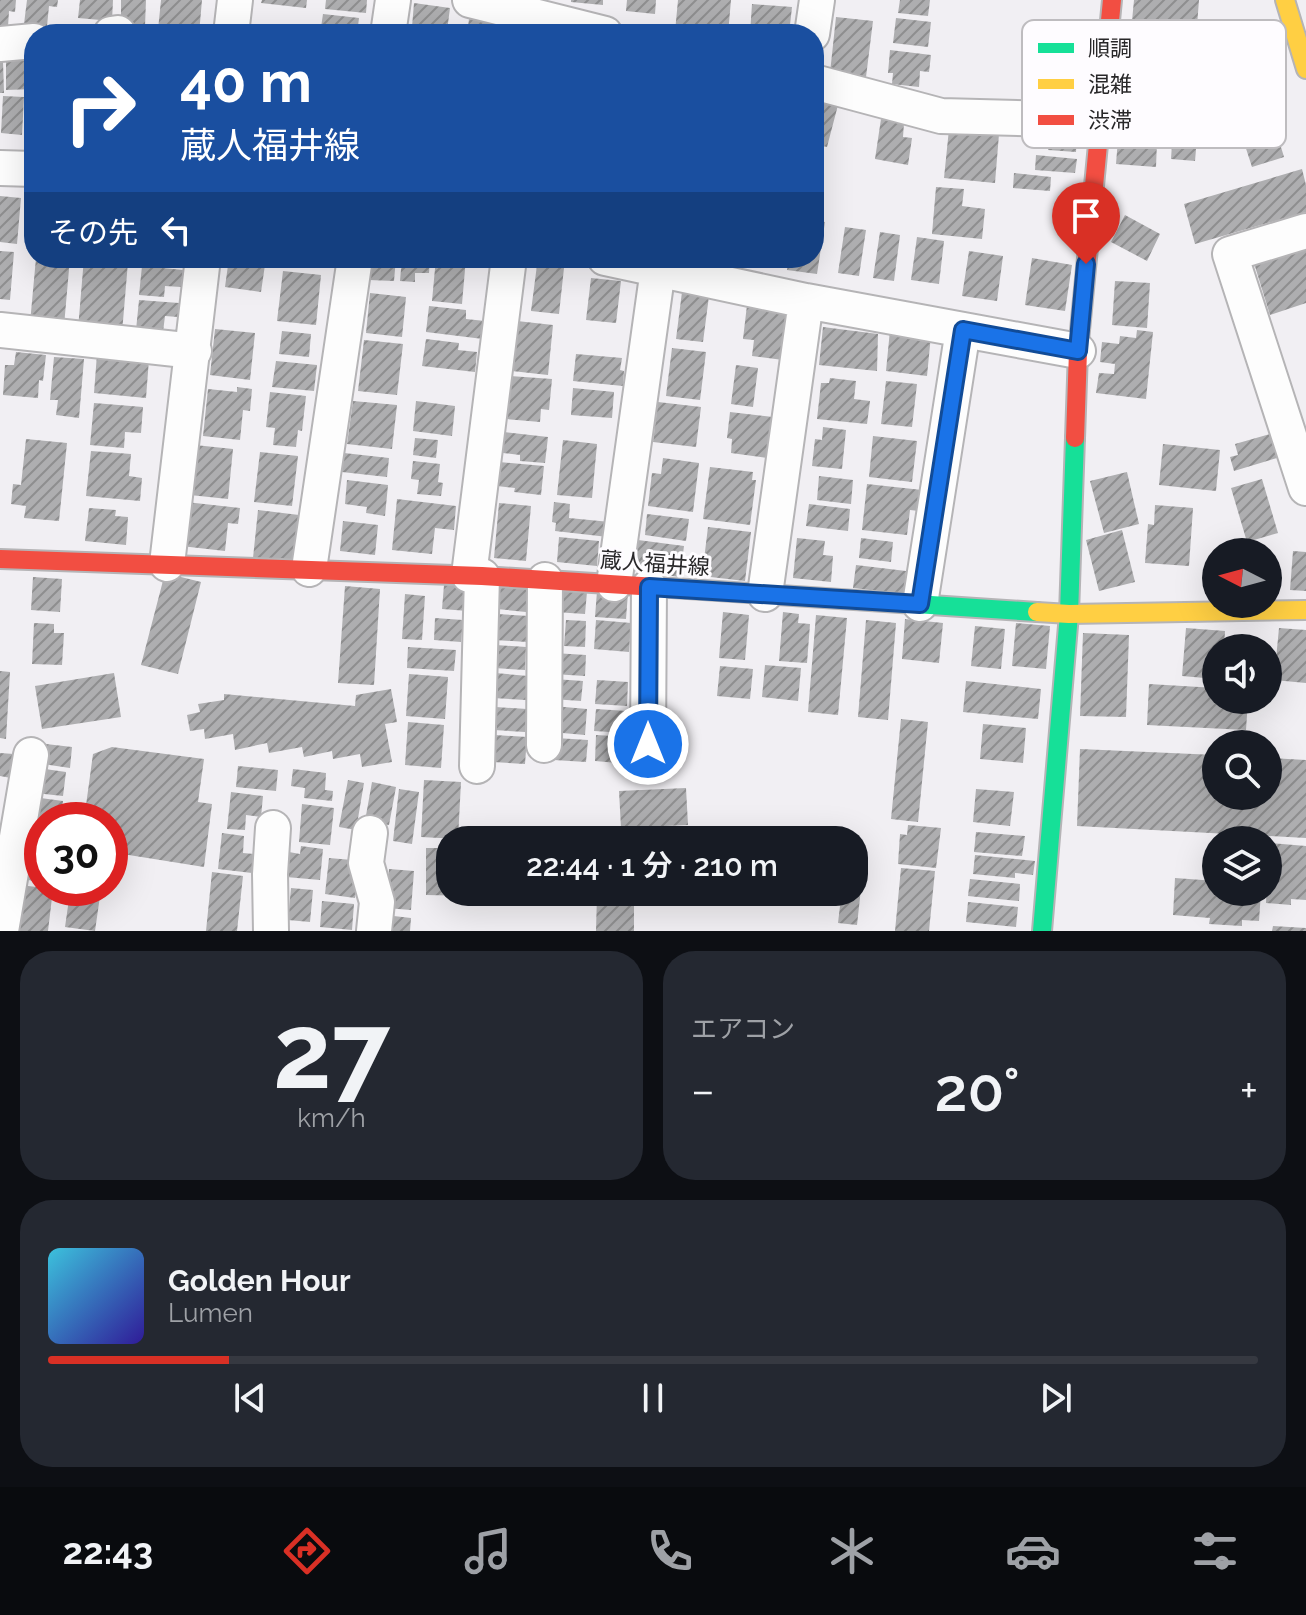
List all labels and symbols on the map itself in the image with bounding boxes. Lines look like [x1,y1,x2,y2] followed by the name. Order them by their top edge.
[1022,20,1286,148] legend
[1088,35,1132,61] text: 順調
[1088,71,1132,97] text: 混雑
[1088,107,1132,133] text: 渋滞
[1052,182,1120,264] pin
[1202,538,1282,618] north arrow
[599,546,711,580] street label: 蔵人福井線
[606,702,690,786] position arrow
[24,802,128,906] speed limit sign: 30

